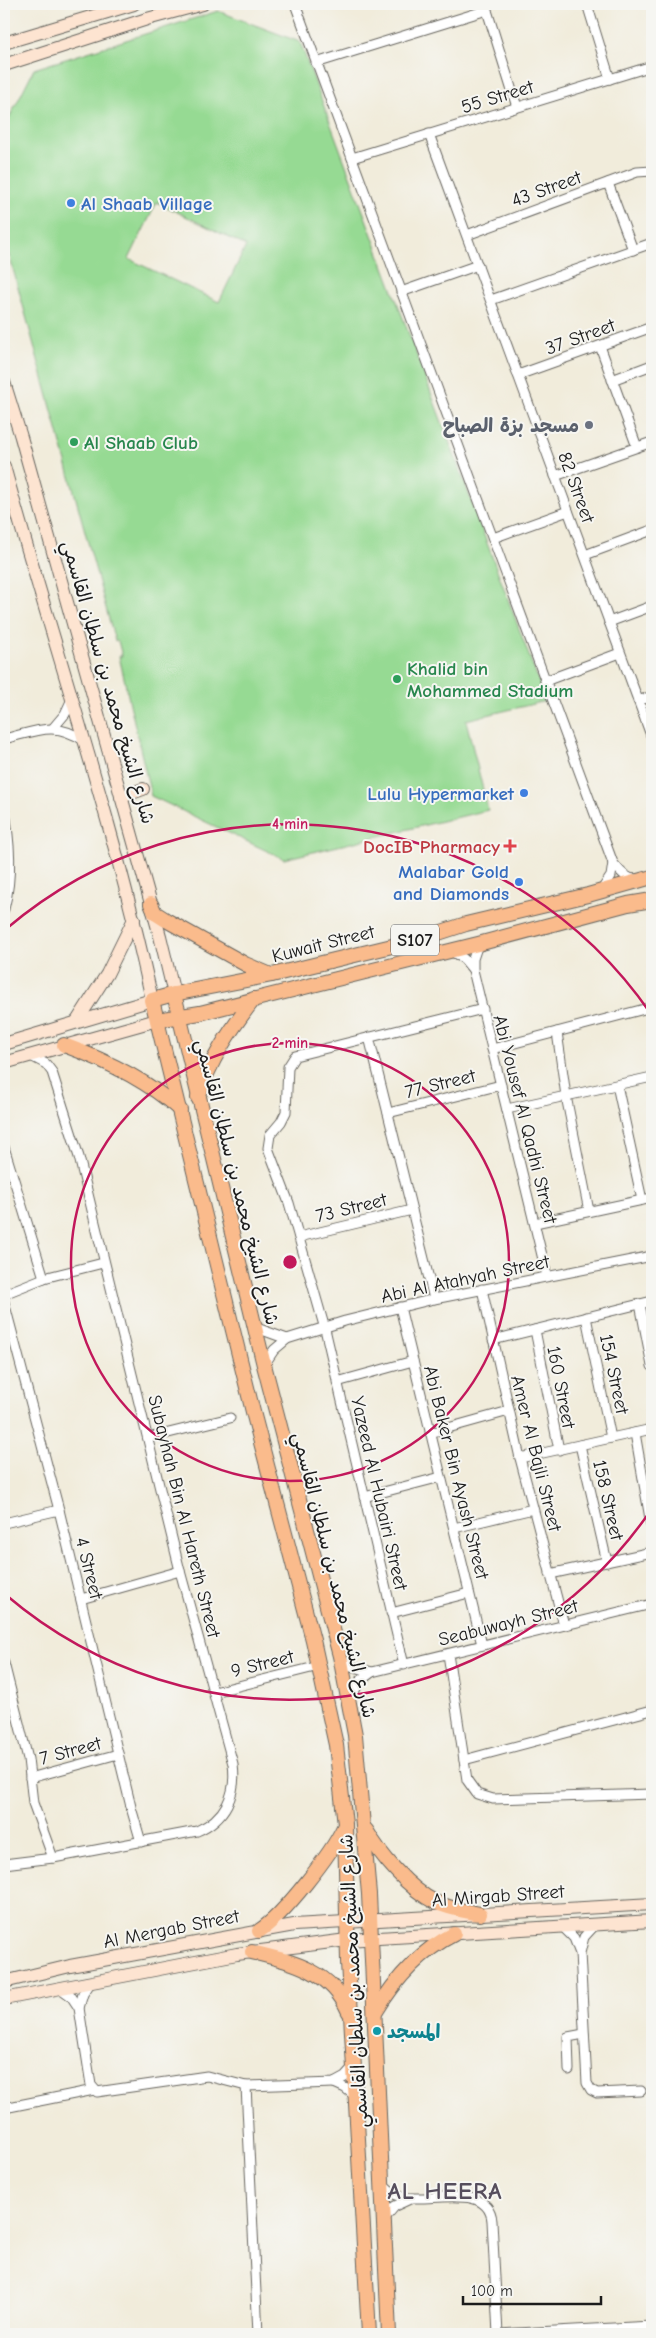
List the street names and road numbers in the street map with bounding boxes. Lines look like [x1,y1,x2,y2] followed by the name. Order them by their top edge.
[458,75,537,118] street label: 55 Street
[508,166,585,212] street label: 43 Street
[543,314,619,360] street label: 37 Street
[553,449,599,526] street label: 82 Street
[52,538,159,828] street label: شارع الشيخ محمد بن سلطان القاسمي
[270,920,377,967] street label: Kuwait Street
[391,924,439,956] road number: S107
[488,1013,562,1226] street label: Abi Yousef Al Qadhi Street
[186,1037,283,1329] street label: شارع الشيخ محمد بن سلطان القاسمي
[403,1064,478,1103] street label: 77 Street
[313,1188,390,1227] street label: 73 Street
[379,1250,552,1308] street label: Abi Al Atahyah Street
[595,1332,633,1417] street label: 154 Street
[542,1344,580,1431] street label: 160 Street
[419,1363,493,1582] street label: Abi Baker Bin Ayash Street
[506,1373,566,1534] street label: Amer Al Bajli Street
[143,1393,225,1640] street label: Subayhah Bin Al Hareth Street
[346,1394,412,1593] street label: Yazeed Al Hubairi Street
[283,1430,380,1722] street label: شارع الشيخ محمد بن سلطان القاسمي
[588,1458,628,1543] street label: 158 Street
[71,1535,107,1602] street label: 4 Street
[436,1595,581,1651] street label: Seabuwayh Street
[229,1645,297,1682] street label: 9 Street
[37,1732,104,1770] street label: 7 Street
[335,1833,378,2128] street label: شارع الشيخ محمد بن سلطان القاسمي
[431,1880,566,1912] street label: Al Mirgab Street
[101,1905,242,1953] street label: Al Mergab Street

